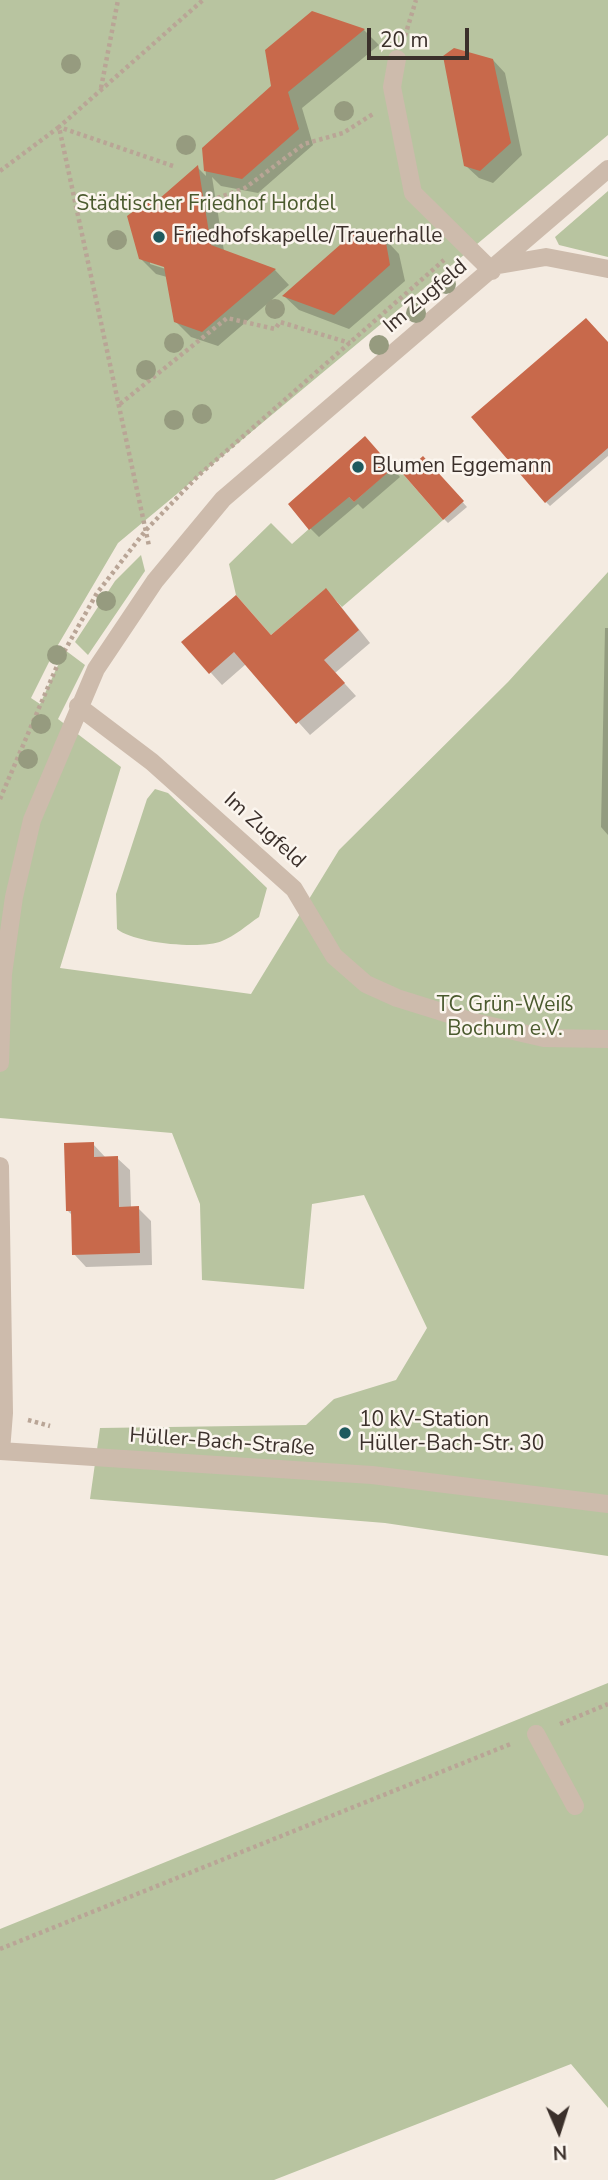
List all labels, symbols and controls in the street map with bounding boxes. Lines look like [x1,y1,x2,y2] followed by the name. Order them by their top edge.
[370,14,472,58] scale bar
[380,26,429,54] text: 20 m
[76,192,336,218] park label: Städtischer Friedhof Hordel
[173,224,442,250] place label: Friedhofskapelle/Trauerhalle
[151,229,167,245] marker: Friedhofskapelle/Trauerhalle
[379,255,473,339] street label: Im Zugfeld
[372,454,552,480] place label: Blumen Eggemann
[350,459,366,475] marker: Blumen Eggemann
[218,788,310,874] street label: Im Zugfeld
[437,993,573,1043] park label: TC Grün-Weiß Bochum e.V.
[359,1408,544,1458] place label: 10 kV-Station Hüller-Bach-Str. 30
[129,1424,315,1462] street label: Hüller-Bach-Straße
[337,1425,353,1441] marker: 10 kV-Station Hüller-Bach-Str. 30
[524,2096,594,2166] north arrow
[552,2139,568,2165] text: N

